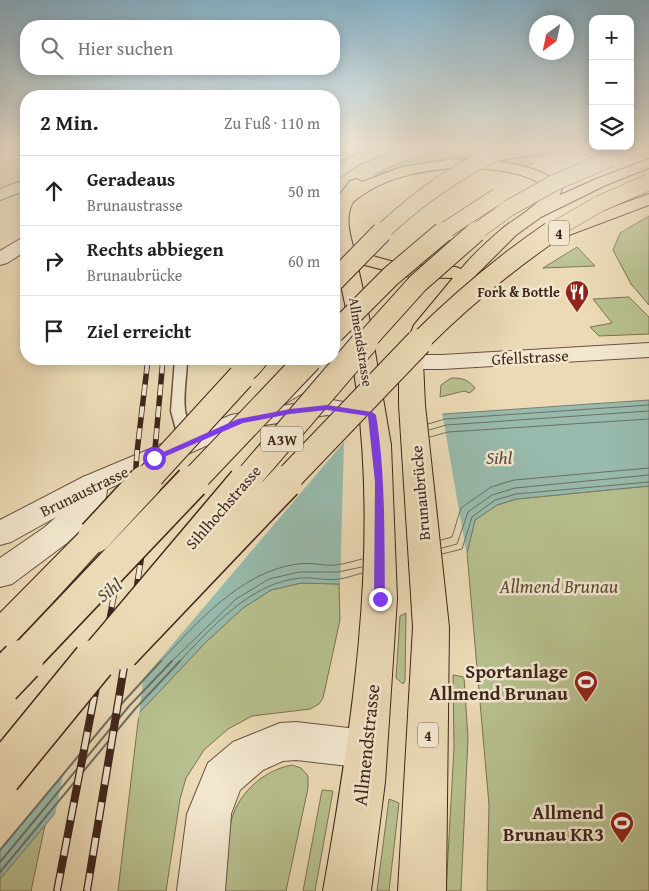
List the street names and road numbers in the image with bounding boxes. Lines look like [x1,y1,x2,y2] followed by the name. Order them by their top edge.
[549,220,569,246] road number: 4
[344,296,378,388] street label: Allmendstrasse
[491,343,569,371] street label: Gfellstrasse
[261,426,303,452] road number: A3W
[404,445,436,541] street label: Brunaubrücke
[36,459,132,523] street label: Brunaustrasse
[180,460,266,554] street label: Sihlhochstrasse
[346,683,386,807] street label: Allmendstrasse
[418,722,438,748] road number: 4

